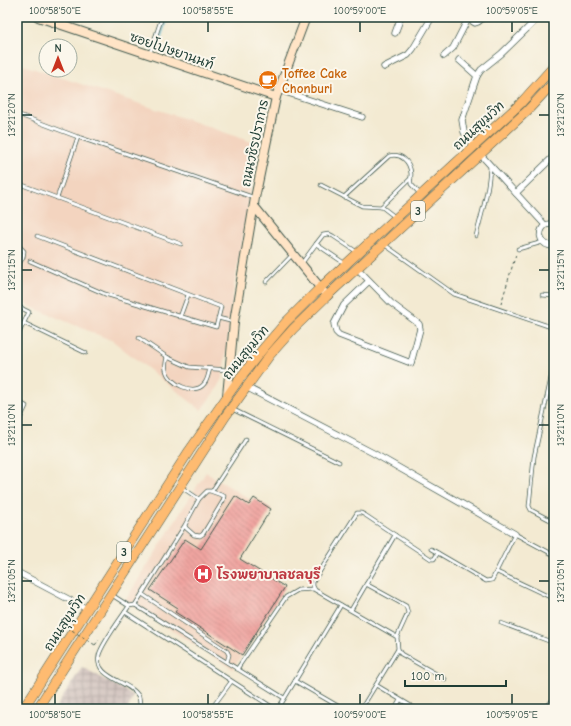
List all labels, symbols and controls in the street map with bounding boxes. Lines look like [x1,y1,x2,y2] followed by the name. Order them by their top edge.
[29,5,81,17] text: 100°58'50"E
[183,5,233,17] text: 100°58'55"E
[334,5,386,17] text: 100°59'00"E
[486,5,538,17] text: 100°59'05"E
[128,27,217,72] street label: ซอยโปษยานนท์
[38,38,78,78] north arrow
[54,42,62,55] text: N
[282,66,347,96] place label: Toffee Cake Chonburi
[257,69,279,91] cafe icon: Toffee Cake Chonburi
[6,93,18,137] text: 13°21'20"N
[555,93,567,137] text: 13°21'20"N
[238,98,271,188] street label: ถนนวชิรปราการ
[449,98,509,154] street label: ถนนสุขุมวิท
[411,201,425,221] road number: 3
[6,249,18,291] text: 13°21'15"N
[555,249,567,291] text: 13°21'15"N
[219,322,273,384] street label: ถนนสุขุมวิท
[6,404,18,446] text: 13°21'10"N
[555,404,567,446] text: 13°21'10"N
[117,542,131,562] road number: 3
[6,559,18,603] text: 13°21'05"N
[555,559,567,603] text: 13°21'05"N
[192,563,214,585] hospital icon: โรงพยาบาลชลบุรี
[216,566,321,584] place label: โรงพยาบาลชลบุรี
[40,591,90,655] street label: ถนนสุขุมวิท
[405,662,506,688] scale bar
[411,669,444,683] text: 100 m
[29,709,81,721] text: 100°58'50"E
[183,709,233,721] text: 100°58'55"E
[334,709,386,721] text: 100°59'00"E
[486,709,538,721] text: 100°59'05"E

